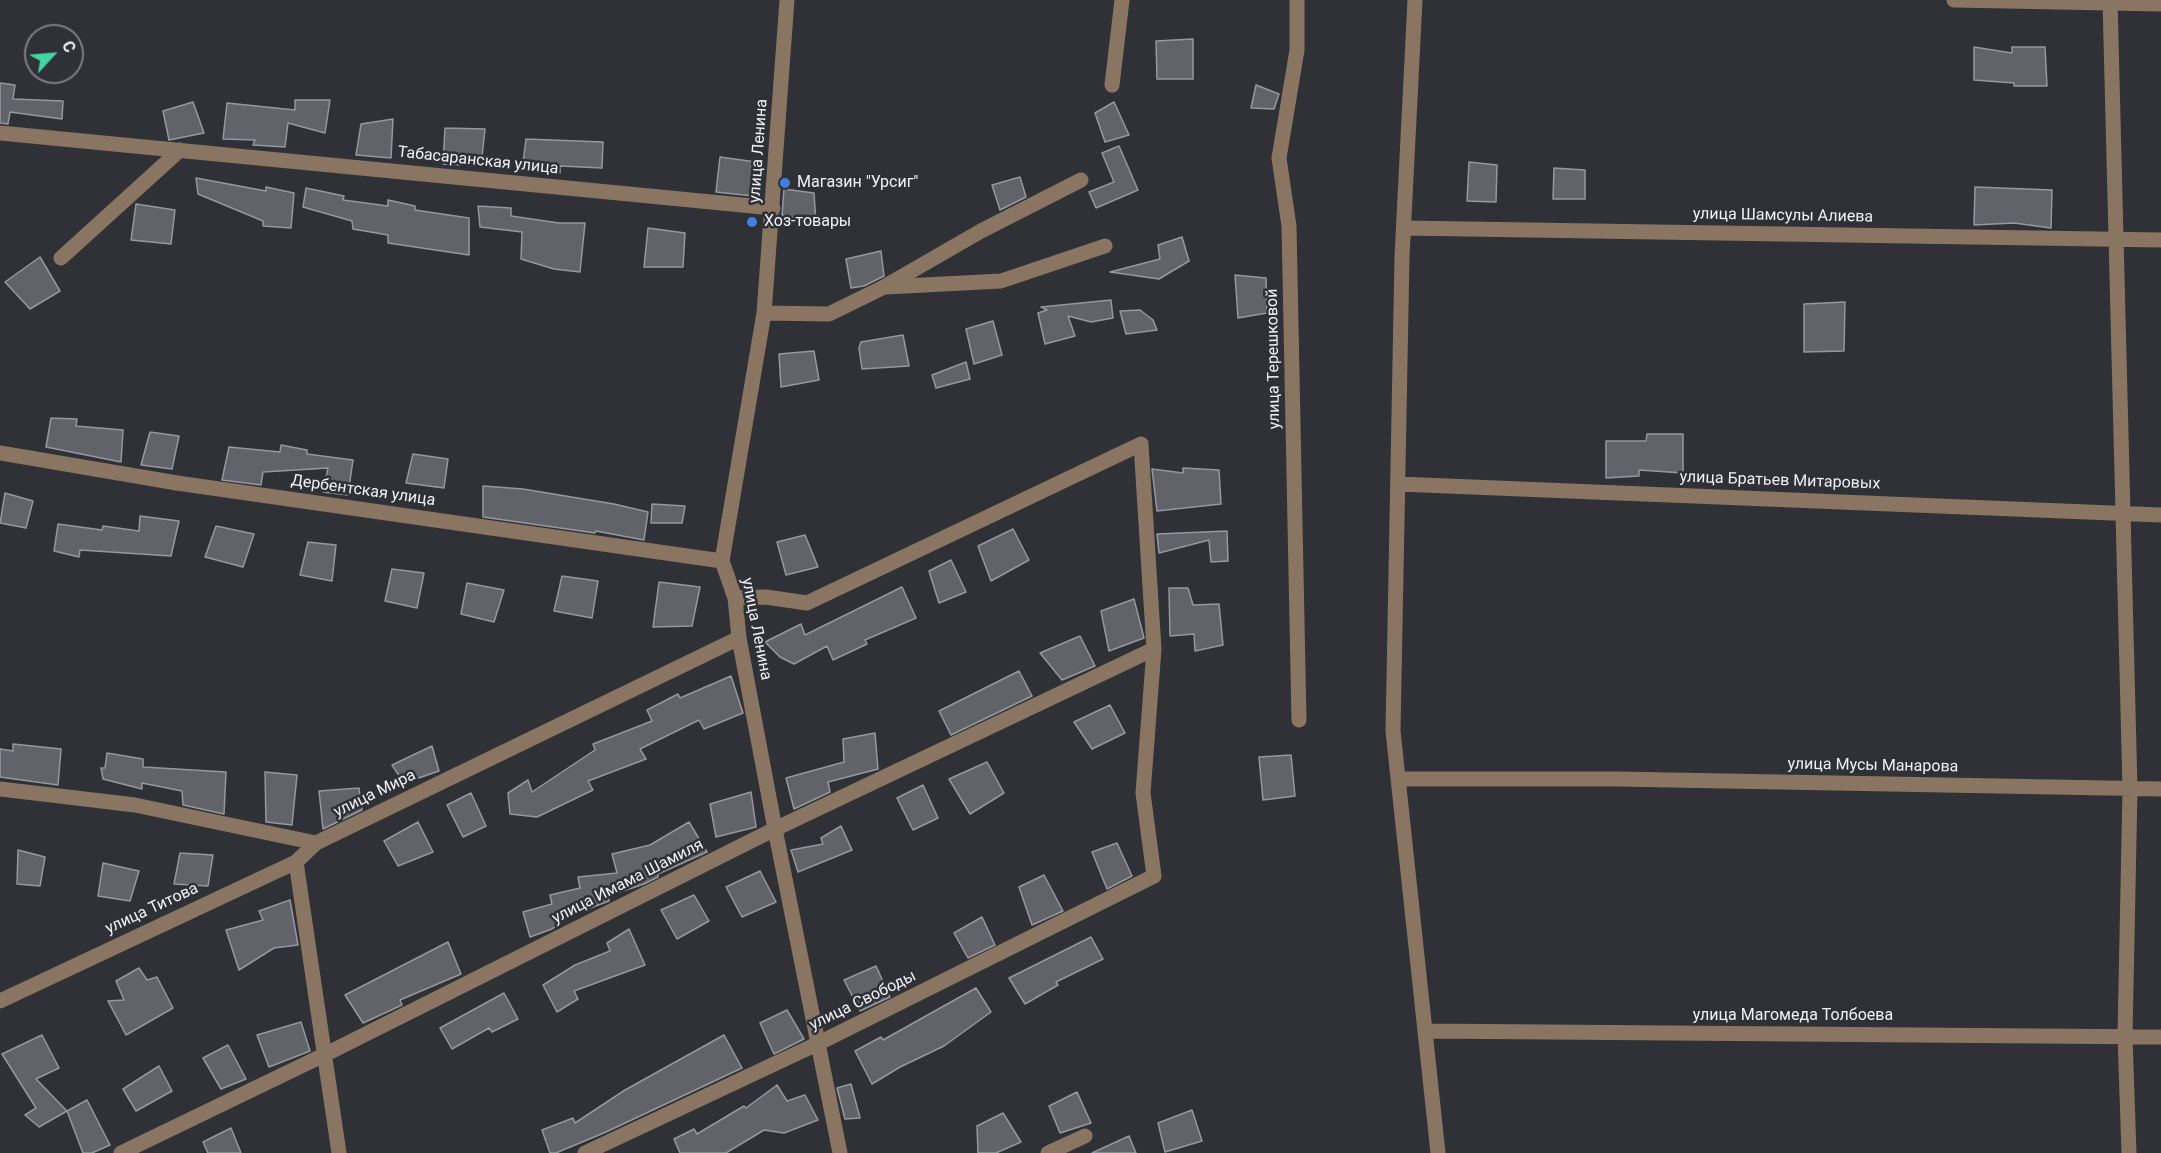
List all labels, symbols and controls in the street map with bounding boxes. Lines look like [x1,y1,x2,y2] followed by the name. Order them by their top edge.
[24,24,84,84] north arrow
[58,38,80,56] text: С
[746,98,772,204] street label: улица Ленина
[397,143,559,179] street label: Табасаранская улица
[797,173,918,193] place label: Магазин "Урсиг"
[778,176,792,190] marker: Магазин "Урсиг"
[1693,205,1873,227] street label: улица Шамсулы Алиева
[764,212,851,232] place label: Хоз-товары
[745,215,759,229] marker: Хоз-товары
[1263,289,1285,429] street label: улица Терешковой
[1679,468,1881,494] street label: улица Братьев Митаровых
[290,471,436,511] street label: Дербентская улица
[737,576,775,682] street label: улица Ленина
[1788,755,1958,777] street label: улица Мусы Манарова
[331,766,419,822] street label: улица Мира
[549,835,707,929] street label: улица Имама Шамиля
[103,879,201,939] street label: улица Титова
[807,967,919,1035] street label: улица Свободы
[1693,1006,1893,1026] street label: улица Магомеда Толбоева

